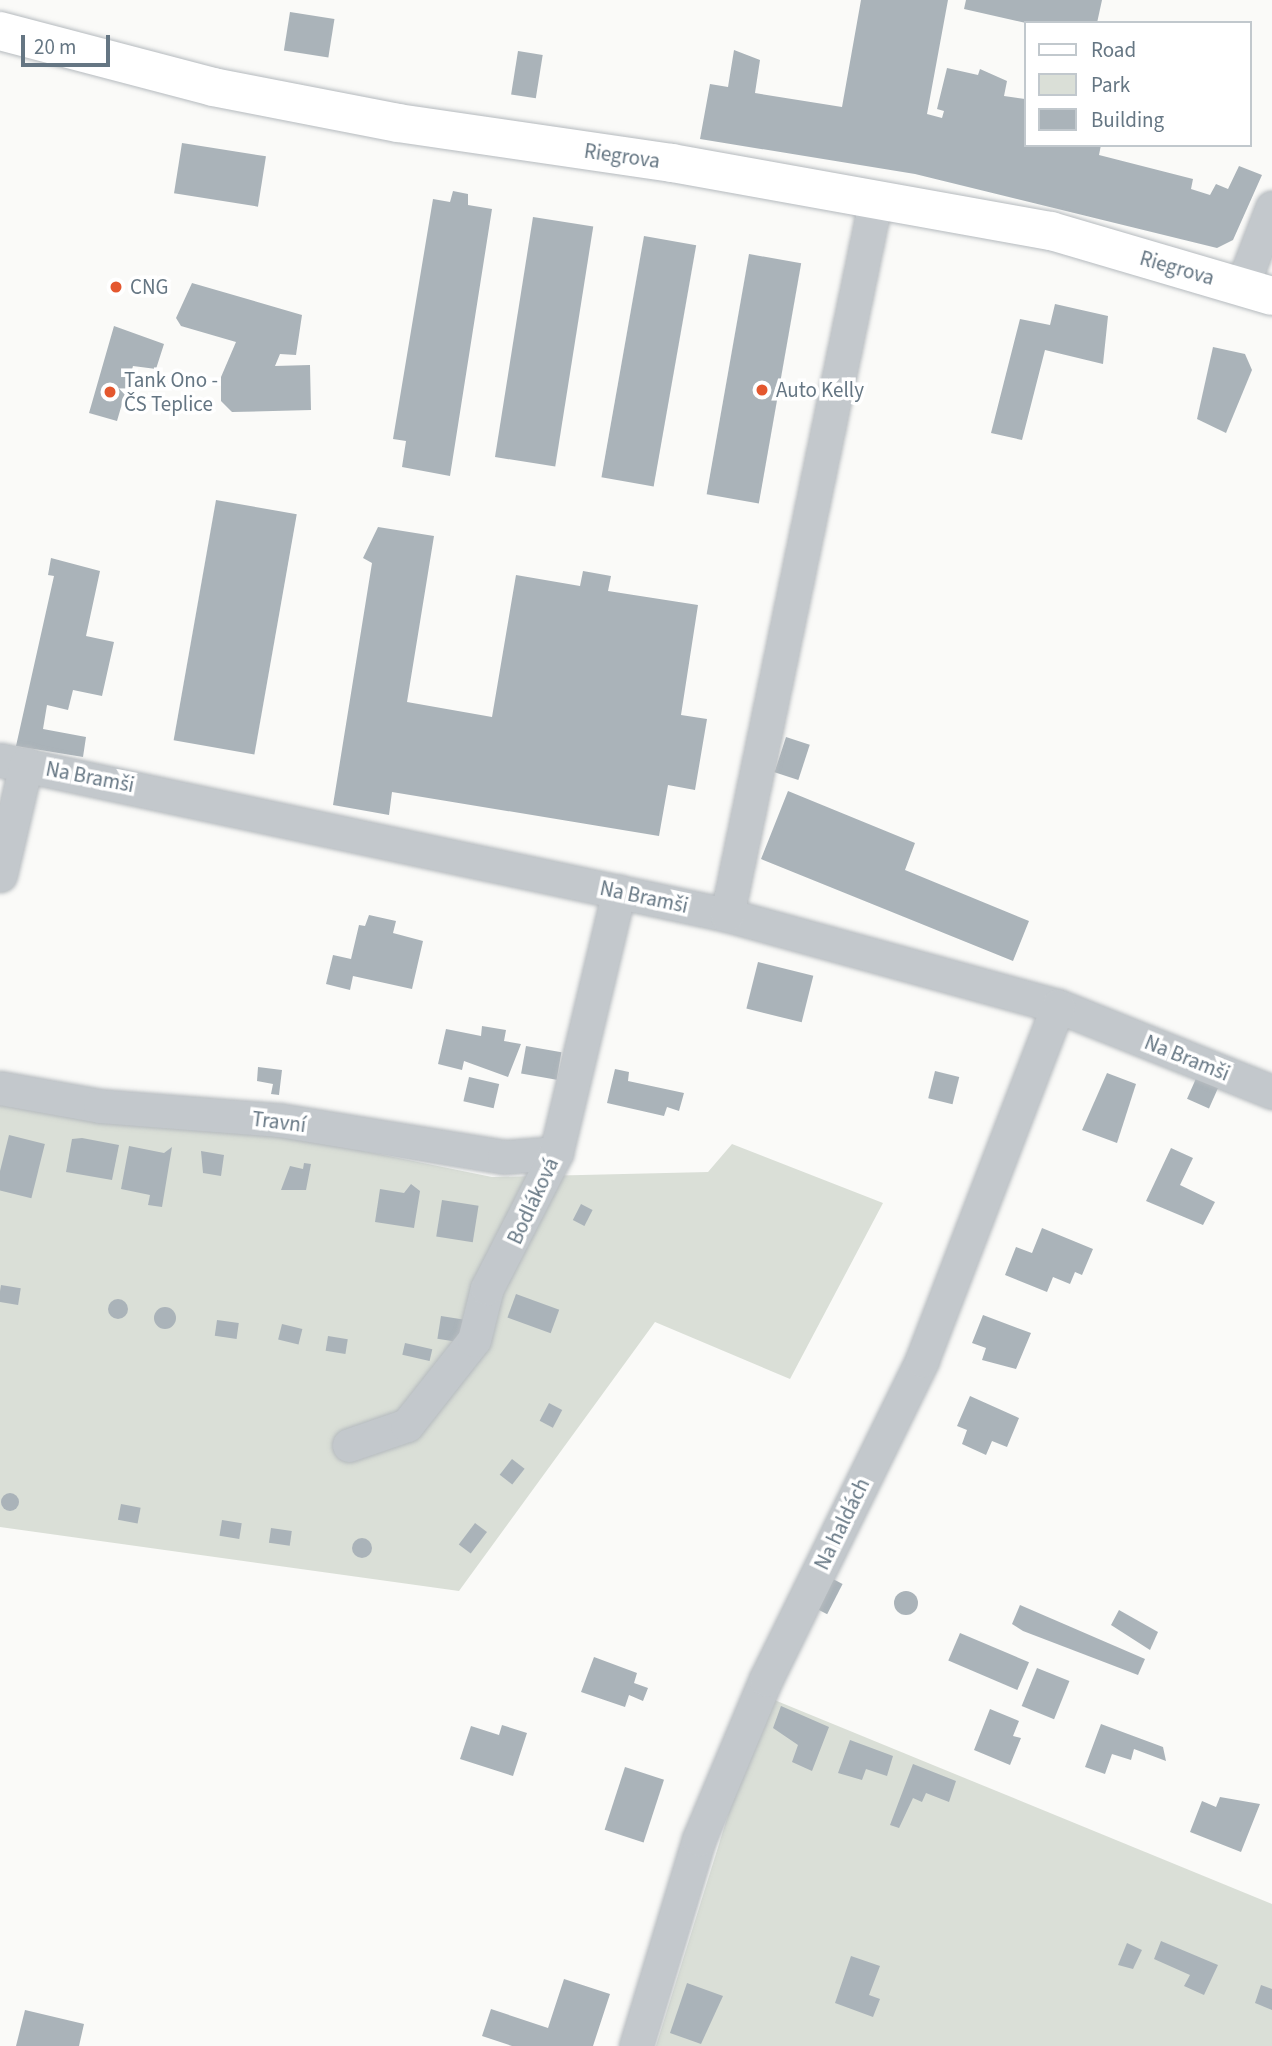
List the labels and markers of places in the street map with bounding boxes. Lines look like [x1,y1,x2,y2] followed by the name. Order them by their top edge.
[130,274,169,300] place label: CNG
[108,279,124,295] marker: CNG
[124,367,218,417] place label: Tank Ono - ČS Teplice
[776,377,864,403] place label: Auto Kelly
[754,382,770,398] marker: Auto Kelly
[102,384,118,400] marker: Tank Ono - ČS Teplice

